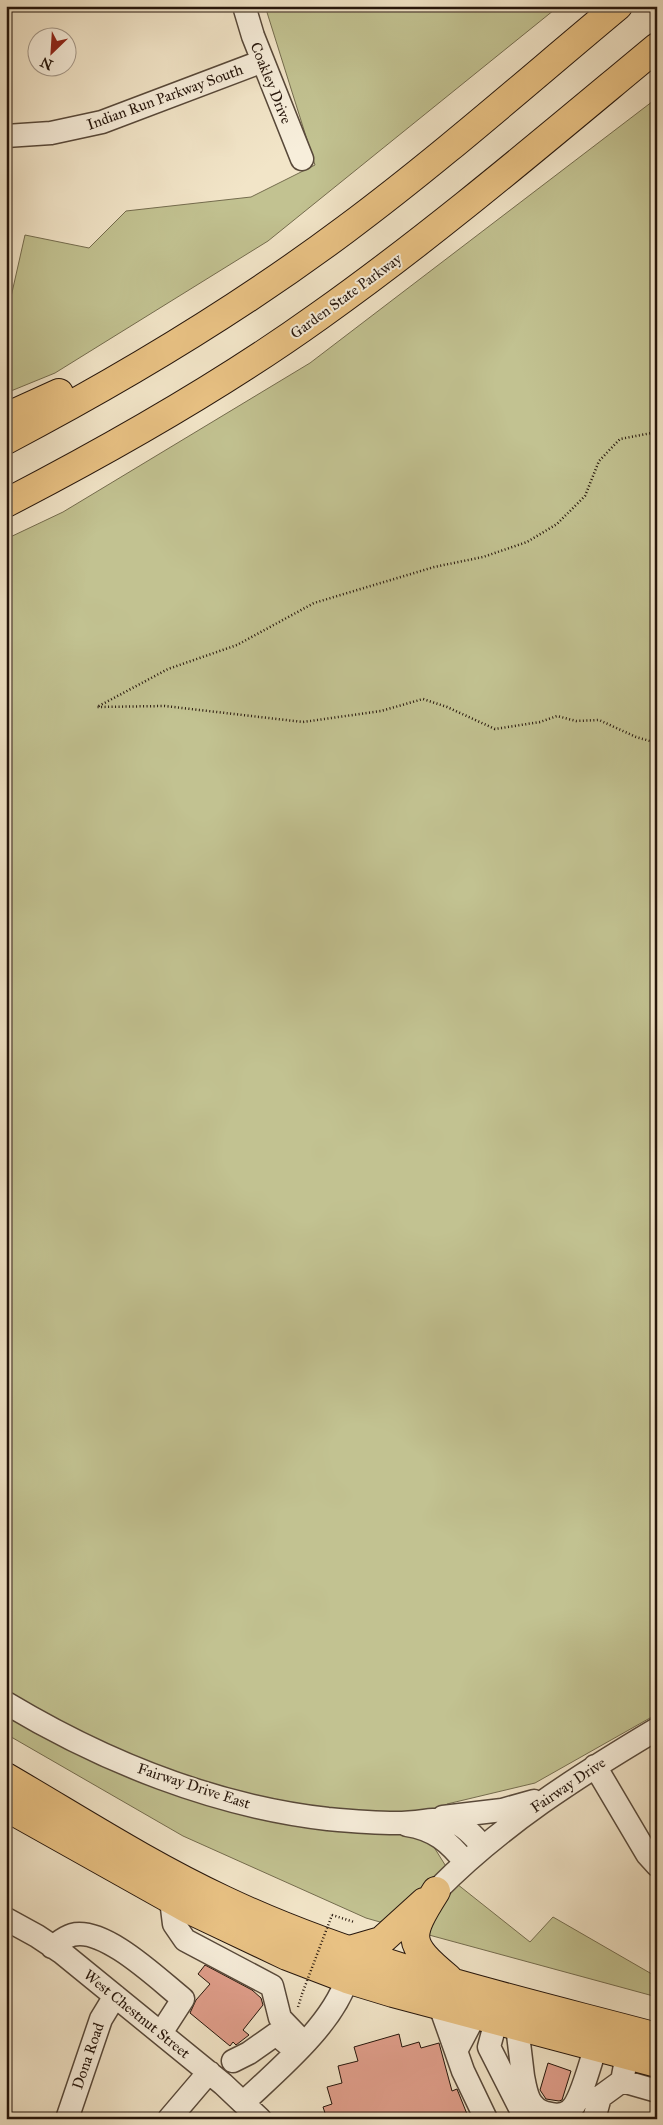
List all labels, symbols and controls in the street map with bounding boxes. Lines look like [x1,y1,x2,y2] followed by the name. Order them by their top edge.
[28,28,78,78] north arrow
[246,40,296,126] street label: Coakley Drive
[38,53,56,74] text: N
[84,60,246,134] street label: Indian Run Parkway South
[287,249,406,342] street label: Garden State Parkway
[527,1753,609,1817] street label: Fairway Drive
[135,1759,253,1813] street label: Fairway Drive East
[80,1966,194,2063] street label: West Chestnut Street
[68,2020,108,2092] street label: Dona Road

